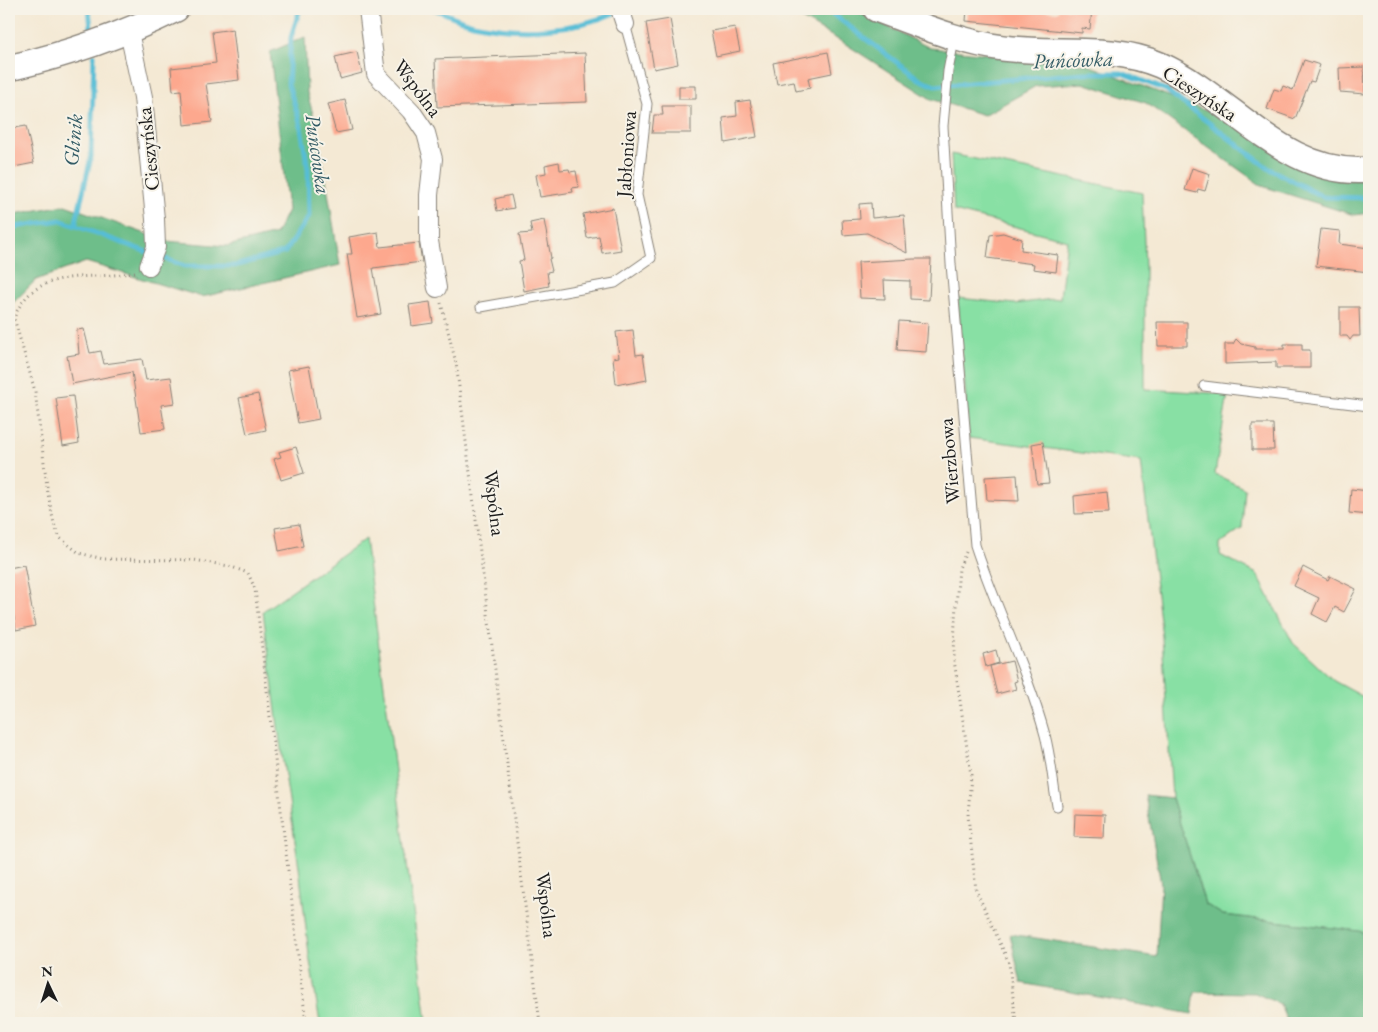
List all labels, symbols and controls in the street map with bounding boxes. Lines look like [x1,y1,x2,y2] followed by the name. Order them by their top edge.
[1032,45,1114,74] water label: Puńcówka
[388,54,448,122] street label: Wspólna
[1158,59,1242,127] street label: Cieszyńska
[131,106,165,192] street label: Cieszyńska
[610,110,642,200] street label: Jabłoniowa
[57,112,88,167] water label: Glinik
[300,112,337,196] water label: Puńcówka
[932,417,966,505] street label: Wierzbowa
[478,469,512,537] street label: Wspólna
[530,871,564,939] street label: Wspólna
[22,960,72,1010] north arrow
[41,962,54,980] text: N

